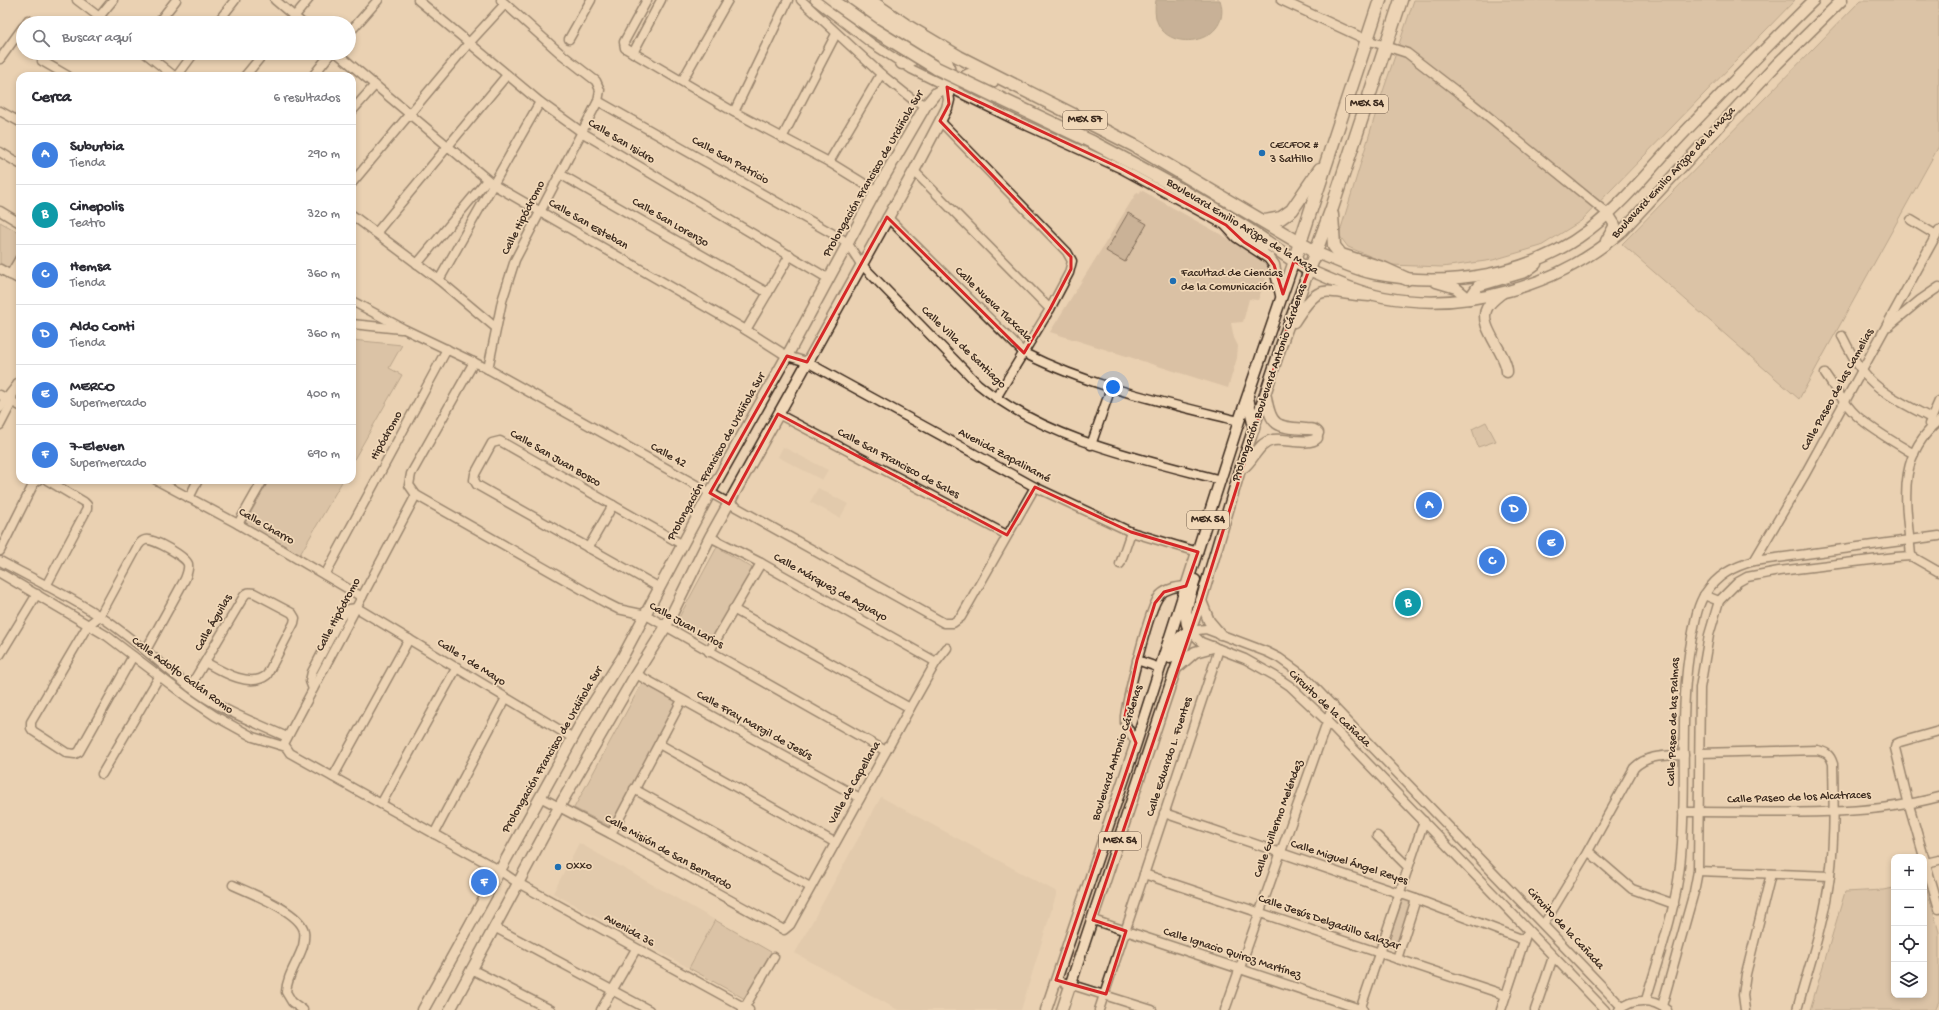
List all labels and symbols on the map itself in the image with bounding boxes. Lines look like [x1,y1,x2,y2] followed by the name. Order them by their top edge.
[820,87,928,261] street label: Prolongación Francisco de Urdiñola Sur
[1346,95,1388,113] road number: MEX 54
[1608,104,1739,243] street label: Boulevard Emilio Arizpe de la Maza
[1063,111,1107,129] road number: MEX 57
[585,117,657,167] street label: Calle San Isidro
[689,134,771,188] street label: Calle San Patricio
[1269,139,1319,167] place label: CECFOR # 3 Saltillo
[1257,148,1267,158] marker: CECFOR # 3 Saltillo
[1162,175,1321,278] street label: Boulevard Emilio Arizpe de la Maza
[499,179,549,257] street label: Calle Hipódromo
[629,195,711,251] street label: Calle San Lorenzo
[546,196,631,254] street label: Calle San Esteban
[951,264,1035,346] street label: Calle Nueva Tlaxcala
[1180,267,1283,295] place label: Facultad de Ciencias de la Comunicación
[1168,276,1178,286] marker: Facultad de Ciencias de la Comunicación
[1229,282,1311,485] street label: Prolongación Boulevard Antonio Cárdenas
[918,304,1008,392] street label: Calle Villa de Santiago
[1799,326,1878,453] street label: Calle Paseo de las Camelias
[664,369,770,544] street label: Prolongación Francisco de Urdiñola Sur
[1103,377,1123,397] your location
[368,409,406,463] street label: Hipódromo
[834,426,962,503] street label: Calle San Francisco de Sales
[955,426,1053,487] street label: Avenida Zapalinamé
[507,427,603,491] street label: Calle San Juan Bosco
[648,440,689,472] street label: Calle 42
[1416,490,1442,520] pin: A
[1501,494,1527,524] pin: D
[236,505,296,549] street label: Calle Charro
[1187,511,1229,529] road number: MEX 54
[1538,528,1564,558] pin: E
[1479,546,1505,576] pin: C
[771,551,889,625] street label: Calle Márquez de Aguayo
[314,576,364,654] street label: Calle Hipódromo
[1395,588,1421,618] pin: B
[192,592,236,654] street label: Calle Águilas
[646,600,726,653] street label: Calle Juan Larios
[128,634,236,718] street label: Calle Adolfo Galán Romo
[434,636,508,690] street label: Calle 1 de Mayo
[1665,657,1683,787] street label: Calle Paseo de las Palmas
[499,663,607,837] street label: Prolongación Francisco de Urdiñola Sur
[1285,667,1373,751] street label: Circuito de la Cañada
[1089,683,1147,823] street label: Boulevard Antonio Cárdenas
[694,688,815,764] street label: Calle Fray Margil de Jesús
[1144,695,1196,819] street label: Calle Eduardo L. Fuentes
[825,739,885,828] street label: Valle de Capellana
[1251,758,1307,880] street label: Calle Guillermo Meléndez
[1727,788,1872,808] street label: Calle Paseo de los Alcatraces
[602,812,734,894] street label: Calle Misión de San Bernardo
[1099,832,1141,850] road number: MEX 54
[1288,837,1410,889] street label: Calle Miguel Ángel Reyes
[566,860,592,874] place label: Oxxo
[553,862,563,872] marker: Oxxo
[471,867,497,897] pin: F
[1523,885,1607,973] street label: Circuito de la Cañada
[1256,892,1403,954] street label: Calle Jesús Delgadillo Salazar
[601,911,658,951] street label: Avenida 36
[1161,925,1303,983] street label: Calle Ignacio Quiroz Martínez

